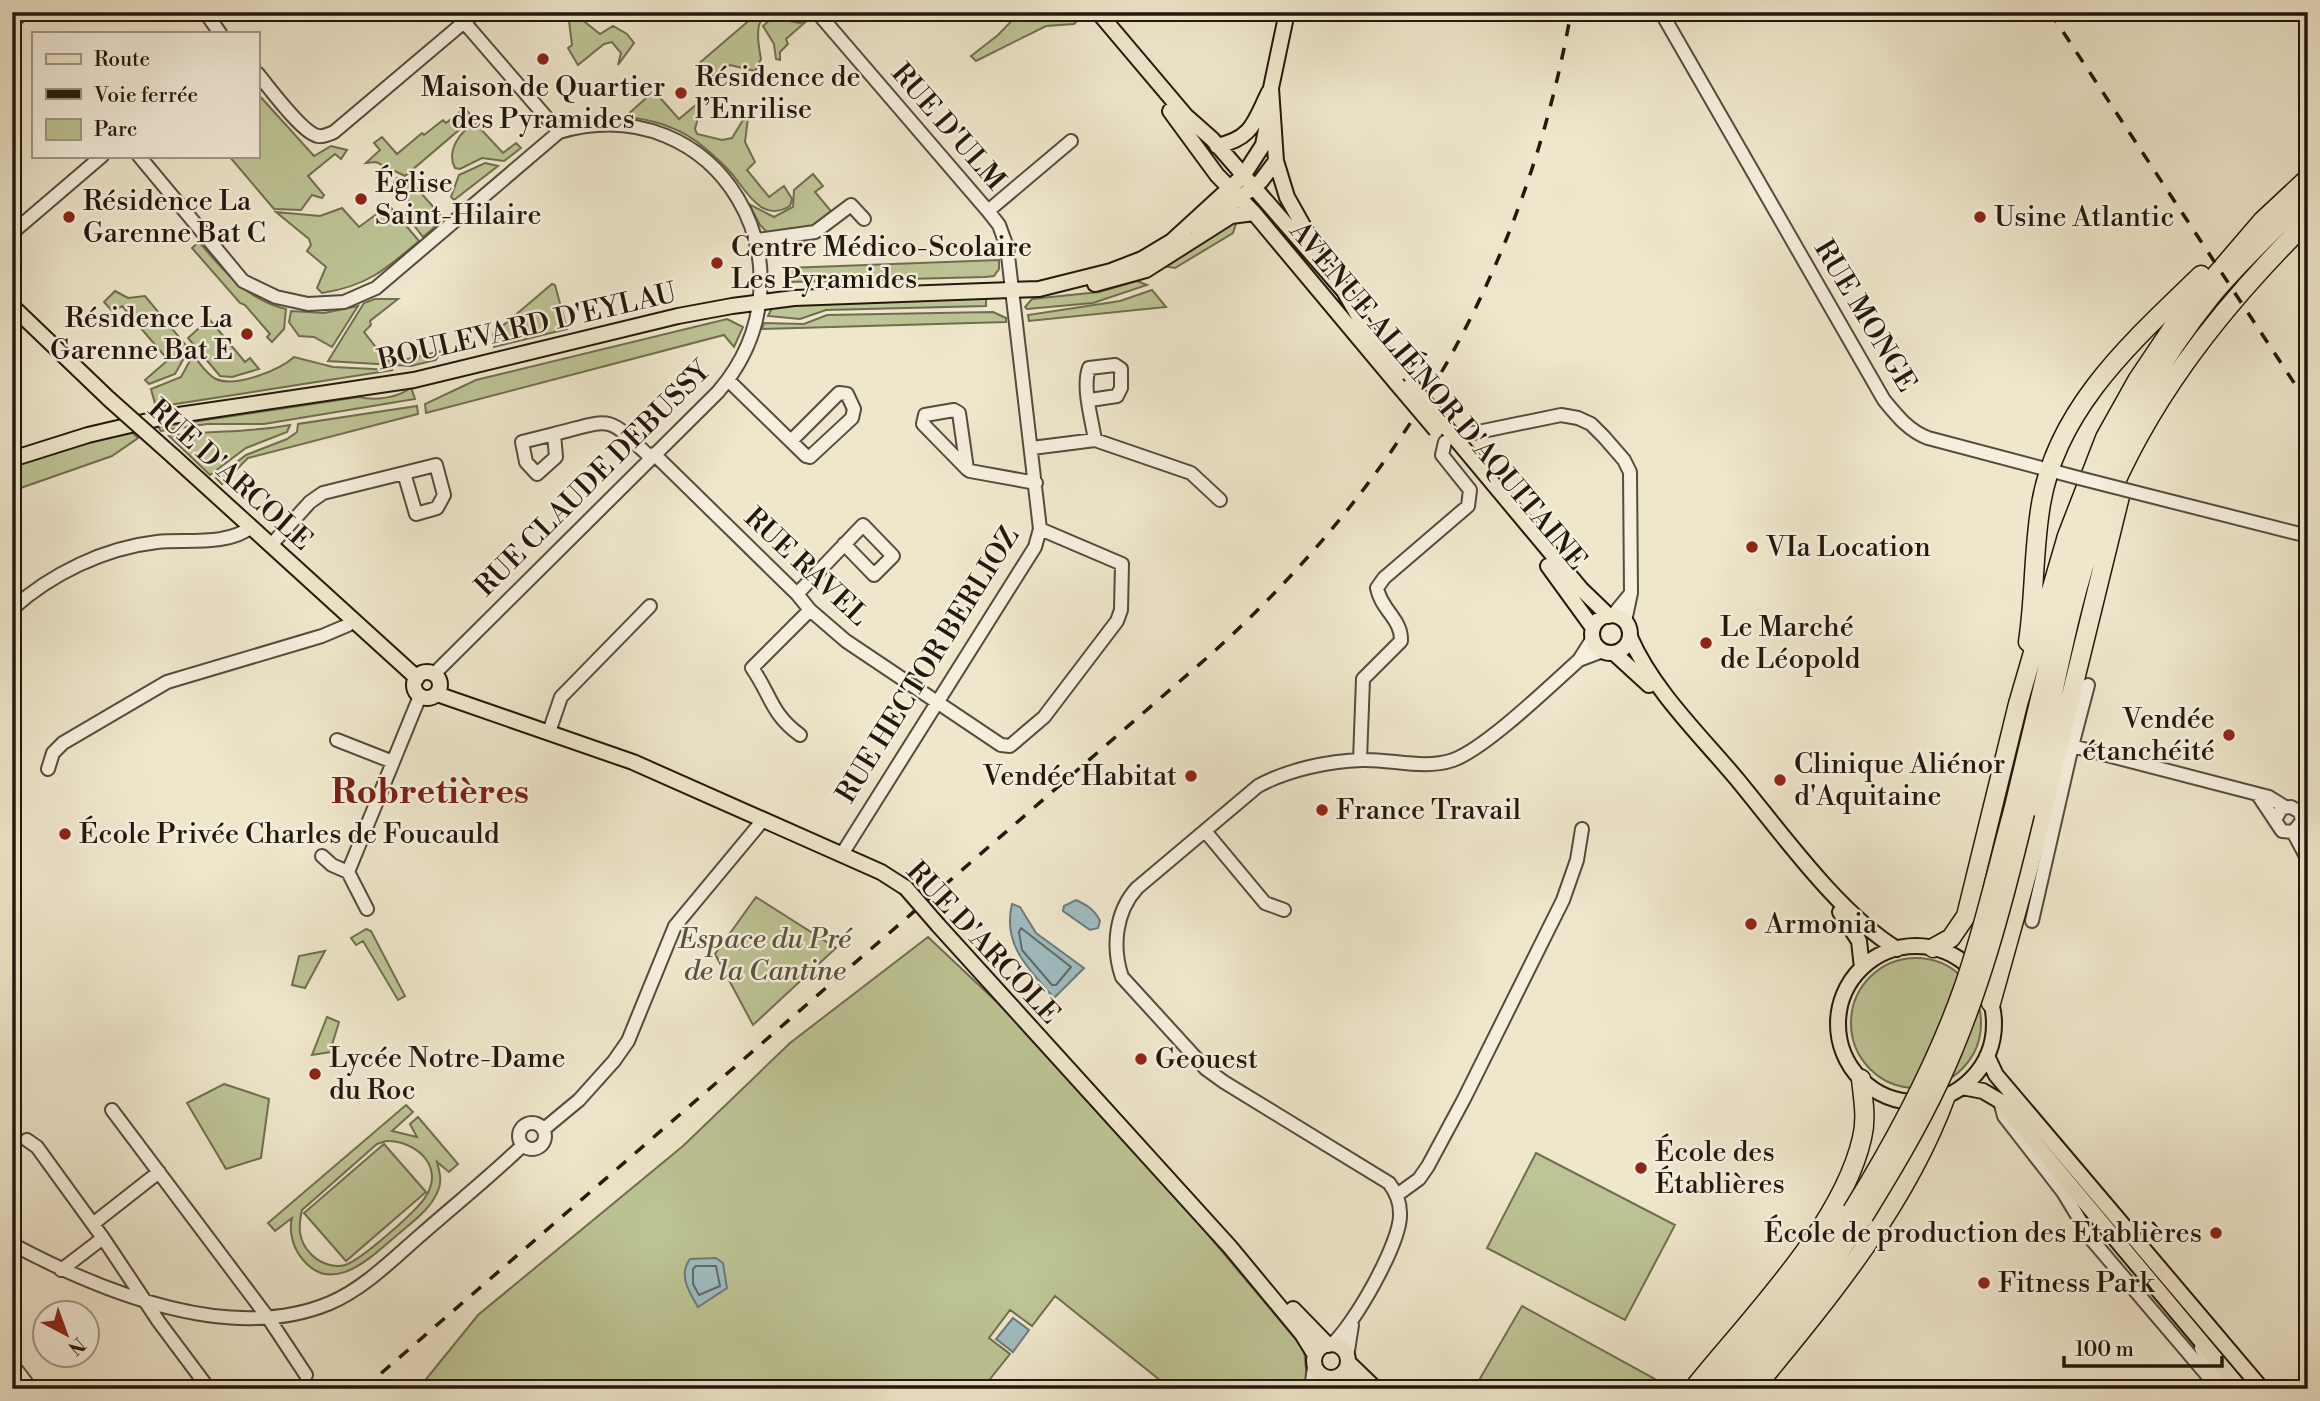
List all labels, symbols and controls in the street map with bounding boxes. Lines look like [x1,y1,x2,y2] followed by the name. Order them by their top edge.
[32,32,259,158] legend
[94,47,150,73] text: Route
[535,51,551,67] marker: Maison de Quartier des Pyramides
[883,56,1013,198] street label: RUE D'ULM
[695,60,861,127] place label: Résidence de l’Enrilise
[421,70,665,137] place label: Maison de Quartier des Pyramides
[93,83,198,109] text: Voie ferrée
[673,85,689,101] marker: Résidence de l’Enrilise
[94,117,137,143] text: Parc
[375,164,542,233] place label: Église Saint-Hilaire
[83,184,266,251] place label: Résidence La Garenne Bat C
[353,191,369,207] marker: Église Saint-Hilaire
[1994,200,2174,235] place label: Usine Atlantic
[61,209,77,225] marker: Résidence La Garenne Bat C
[1972,209,1988,225] marker: Usine Atlantic
[1281,213,1596,577] street label: AVENUE ALIÉNOR D'AQUITAINE
[731,230,1032,297] place label: Centre Médico-Scolaire Les Pyramides
[1806,234,1924,398] street label: RUE MONGE
[709,255,725,271] marker: Centre Médico-Scolaire Les Pyramides
[373,276,680,379] street label: BOULEVARD D'EYLAU
[50,301,234,368] place label: Résidence La Garenne Bat E
[239,326,255,342] marker: Résidence La Garenne Bat E
[468,353,719,604] street label: RUE CLAUDE DEBUSSY
[140,392,320,558] street label: RUE D'ARCOLE
[737,501,875,633] street label: RUE RAVEL
[829,520,1027,810] street label: RUE HECTOR BERLIOZ
[1765,530,1931,565] place label: VIa Location
[1744,539,1760,555] marker: VIa Location
[1720,610,1860,677] place label: Le Marché de Léopold
[1698,635,1714,651] marker: Le Marché de Léopold
[2082,702,2215,769] place label: Vendée étanchéité
[2221,727,2237,743] marker: Vendée étanchéité
[1794,747,2005,814] place label: Clinique Aliénor d'Aquitaine
[982,759,1177,794] place label: Vendée Habitat
[1183,768,1199,784] marker: Vendée Habitat
[331,771,529,814] district label: Robretières
[1772,772,1788,788] marker: Clinique Aliénor d'Aquitaine
[1336,793,1521,828] place label: France Travail
[1314,802,1330,818] marker: France Travail
[79,815,500,852] place label: École Privée Charles de Foucauld
[57,826,73,842] marker: École Privée Charles de Foucauld
[899,854,1067,1032] street label: RUE D'ARCOLE
[1764,907,1878,942] place label: Armonia
[1743,916,1759,932] marker: Armonia
[677,922,853,989] park label: Espace du Pré de la Cantine
[329,1041,566,1108] place label: Lycée Notre-Dame du Roc
[1155,1042,1258,1077] place label: Geouest
[1133,1051,1149,1067] marker: Geouest
[307,1066,323,1082] marker: Lycée Notre-Dame du Roc
[1655,1133,1785,1202] place label: École des Établières
[1633,1160,1649,1176] marker: École des Établières
[1764,1214,2202,1251] place label: École de production des Etablières
[2208,1225,2224,1241] marker: École de production des Etablières
[1998,1266,2156,1301] place label: Fitness Park
[1976,1275,1992,1291] marker: Fitness Park
[32,1300,102,1370] north arrow
[2064,1324,2222,1368] scale bar
[63,1332,90,1360] text: N
[2075,1337,2134,1363] text: 100 m

